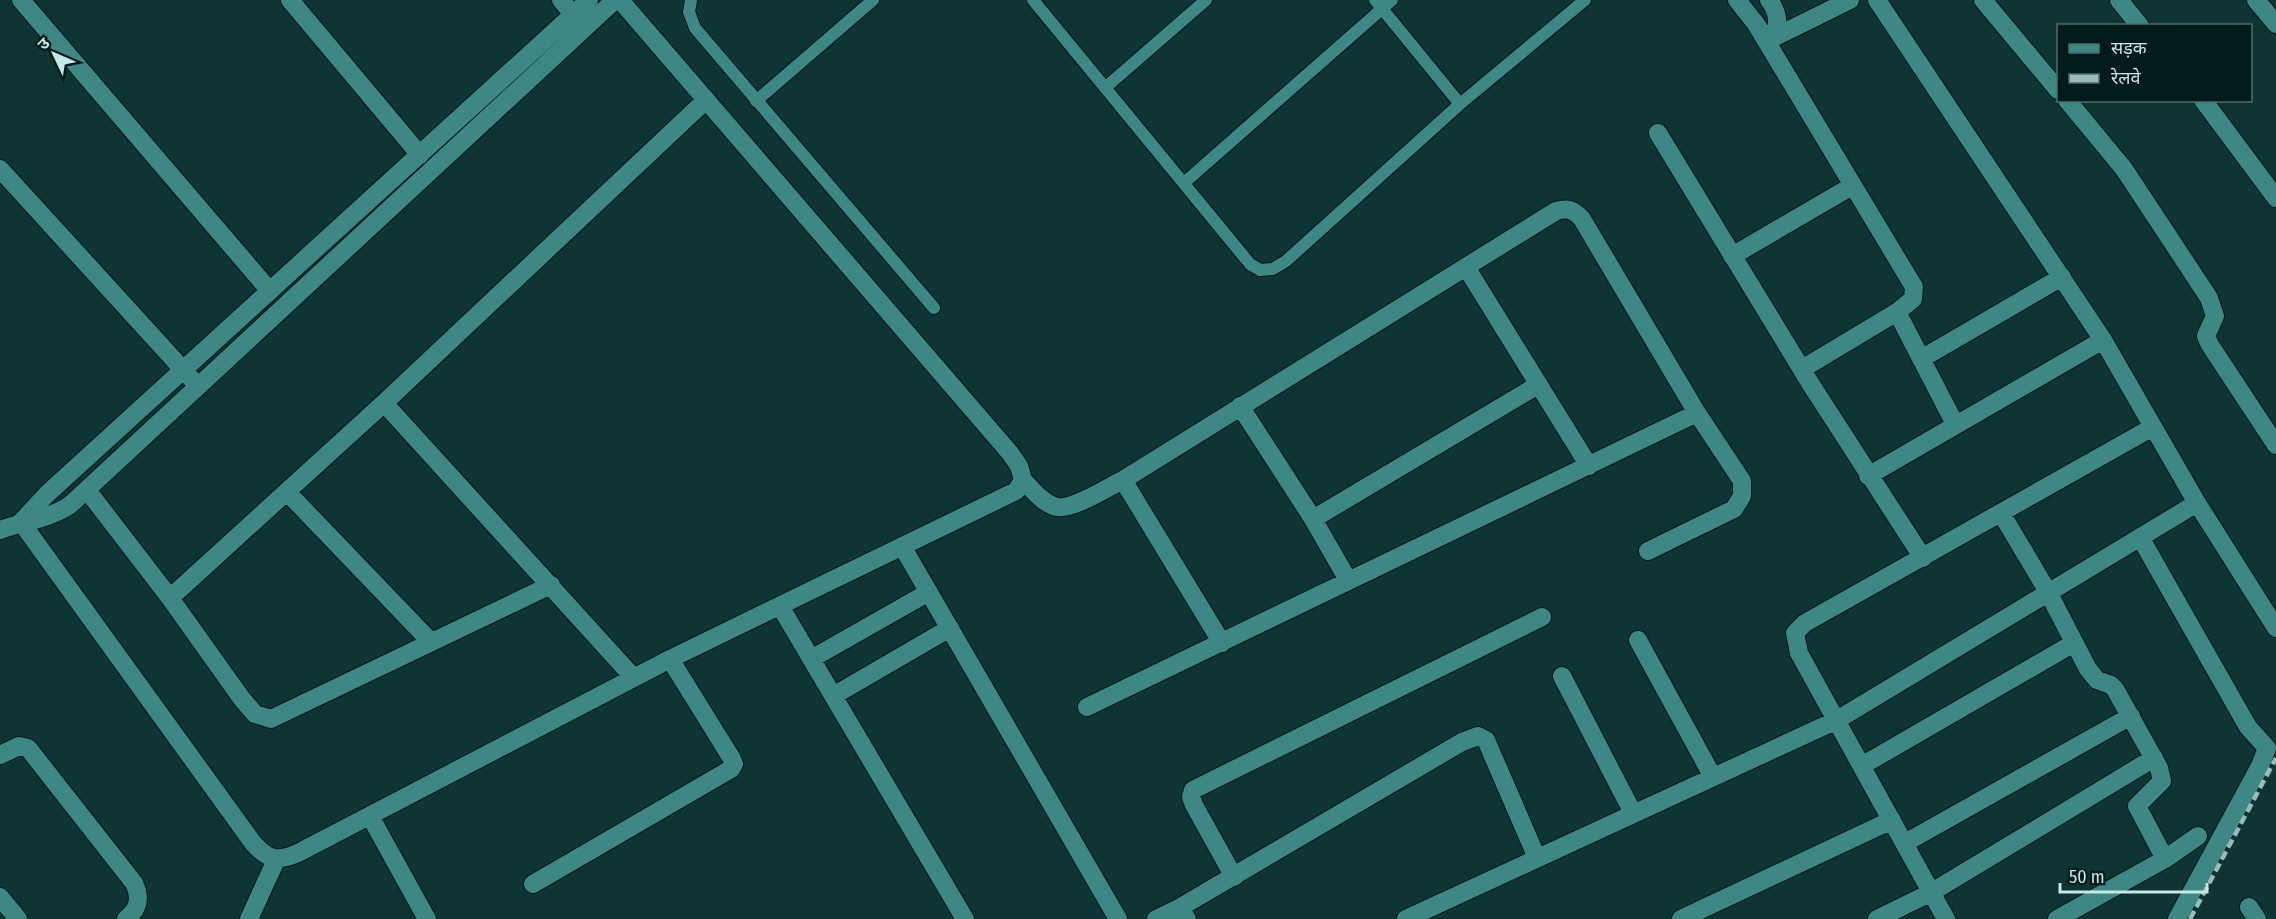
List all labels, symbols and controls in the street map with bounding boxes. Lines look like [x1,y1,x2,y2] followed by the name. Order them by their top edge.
[24,24,84,84] north arrow
[2057,24,2252,102] legend
[33,34,54,54] text: उ
[2111,37,2148,59] text: सड़क
[2110,67,2142,89] text: रेलवे
[2060,856,2207,894] scale bar
[2069,866,2105,888] text: 50 m

